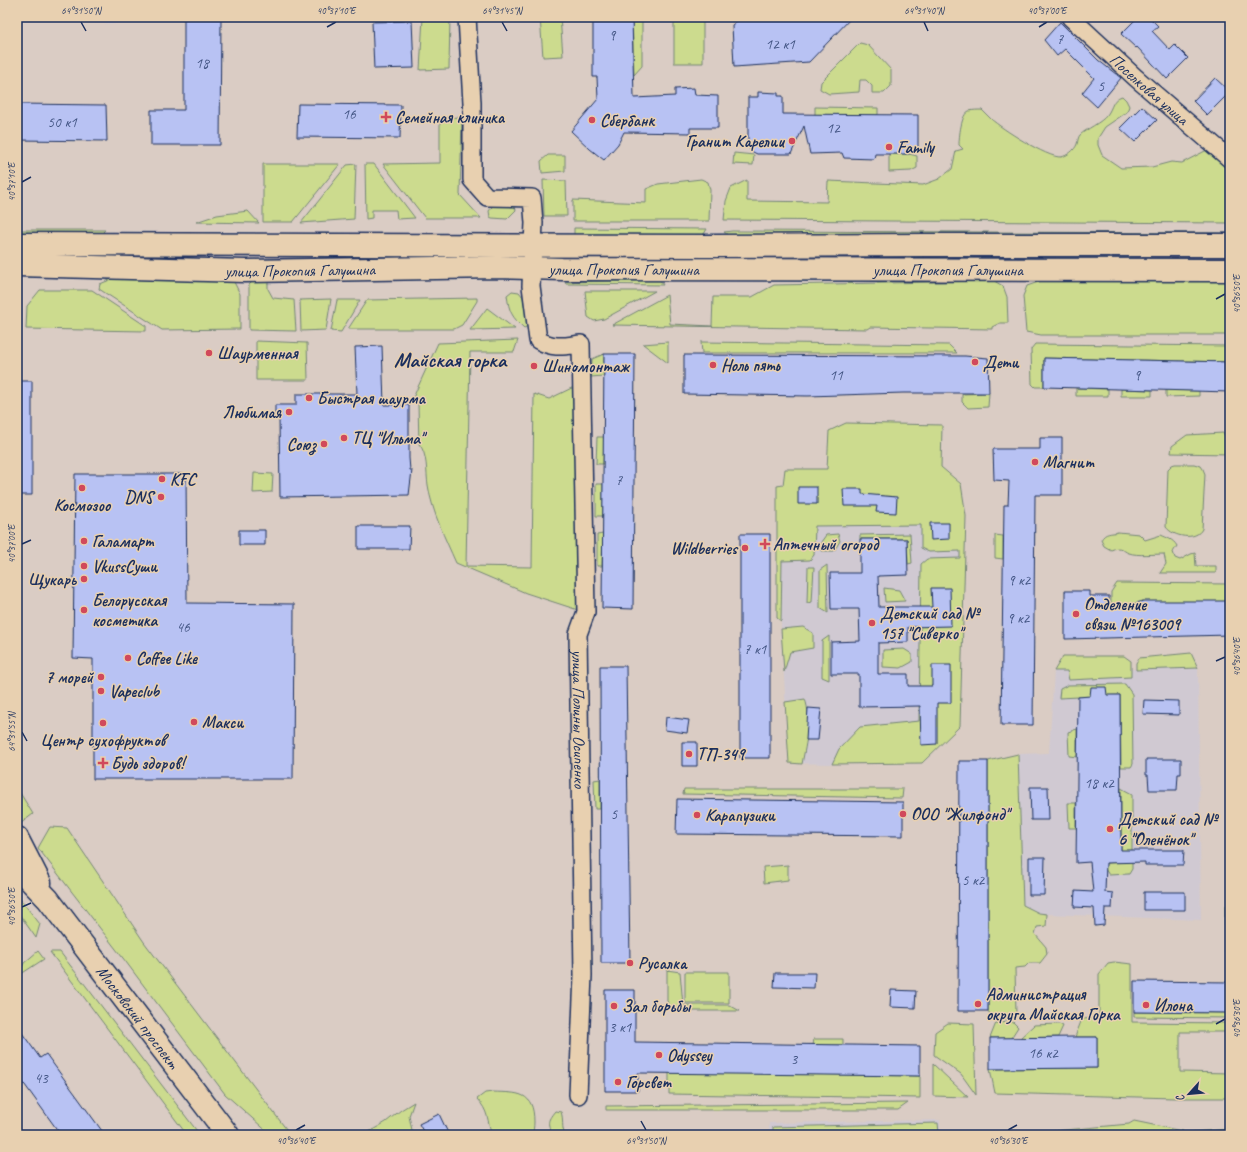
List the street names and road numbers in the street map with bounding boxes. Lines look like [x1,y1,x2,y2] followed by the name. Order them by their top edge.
[1105,49,1194,130] street label: Поселковая улица
[224,258,376,282] street label: улица Прокопия Галушина
[547,258,700,280] street label: улица Прокопия Галушина
[872,259,1024,280] street label: улица Прокопия Галушина
[568,649,591,789] street label: улица Полины Осипенко
[92,961,184,1073] street label: Московский проспект

